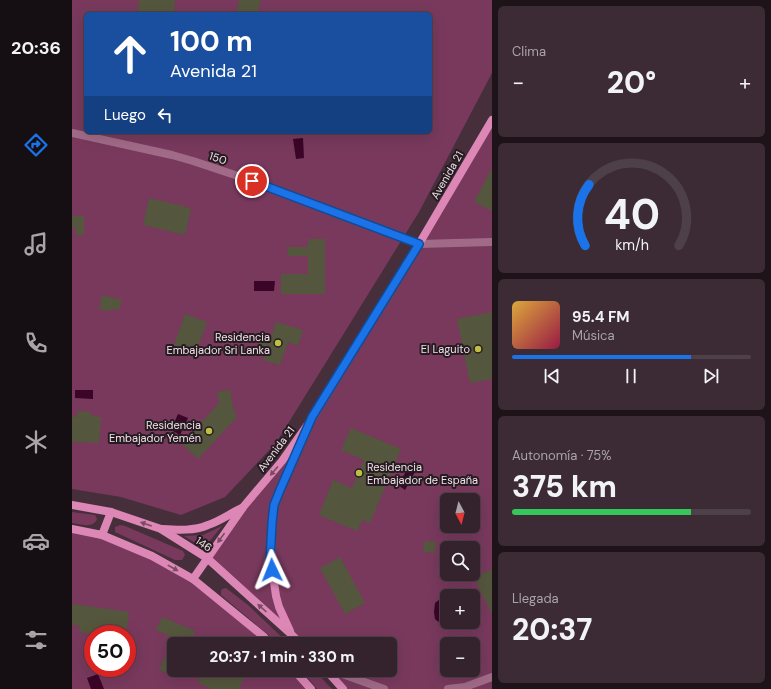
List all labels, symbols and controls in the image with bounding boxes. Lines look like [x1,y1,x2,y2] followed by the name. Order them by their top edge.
[170,23,253,60] text: 100 m
[104,28,156,80] icon: ahead
[11,36,61,60] text: 20:36
[512,43,546,60] text: Clima
[170,59,257,83] text: Avenida 21
[607,63,656,102] text: 20°
[512,68,524,97] text: −
[739,68,751,97] text: +
[154,104,176,126] icon: left
[104,105,146,125] text: Luego
[22,131,50,159] icon: directions
[207,149,229,167] street label: 150
[428,149,466,201] street label: Avenida 21
[235,164,269,198] pin
[241,170,263,192] icon: arrive
[603,188,660,242] text: 40
[22,230,50,258] icon: music
[615,235,648,253] text: km/h
[572,307,630,327] text: 95.4 FM
[572,327,615,344] text: Música
[22,329,50,357] icon: phone
[166,330,270,357] place label: Residencia Embajador Sri Lanka
[273,338,283,348] marker: Residencia Embajador Sri Lanka
[421,342,470,356] place label: El Laguito
[473,344,483,354] marker: El Laguito
[541,365,563,387] icon: previous
[620,365,642,387] icon: pause
[700,365,722,387] icon: next
[109,418,201,445] place label: Residencia Embajador Yemén
[254,424,298,474] street label: Avenida 21
[204,426,214,436] marker: Residencia Embajador Yemén
[22,428,50,456] icon: climate
[512,447,612,464] text: Autonomía · 75%
[367,460,478,487] place label: Residencia Embajador de España
[269,466,278,477] one-way arrow
[512,467,617,506] text: 375 km
[354,468,364,478] marker: Residencia Embajador de España
[440,493,480,533] north arrow
[440,493,480,677] map controls
[140,521,152,527] one-way arrow
[22,527,50,555] icon: car
[193,533,215,555] street label: 146
[218,533,226,543] one-way arrow
[440,541,480,581] button: search
[251,549,293,591] position arrow
[167,565,179,571] one-way arrow
[440,589,480,629] button: +
[512,590,559,607] text: Llegada
[257,603,267,612] one-way arrow
[512,610,592,649] text: 20:37
[84,625,136,677] speed limit sign: 50
[22,626,50,654] icon: filters
[440,637,480,677] button: −
[210,647,354,667] text: 20:37 · 1 min · 330 m

